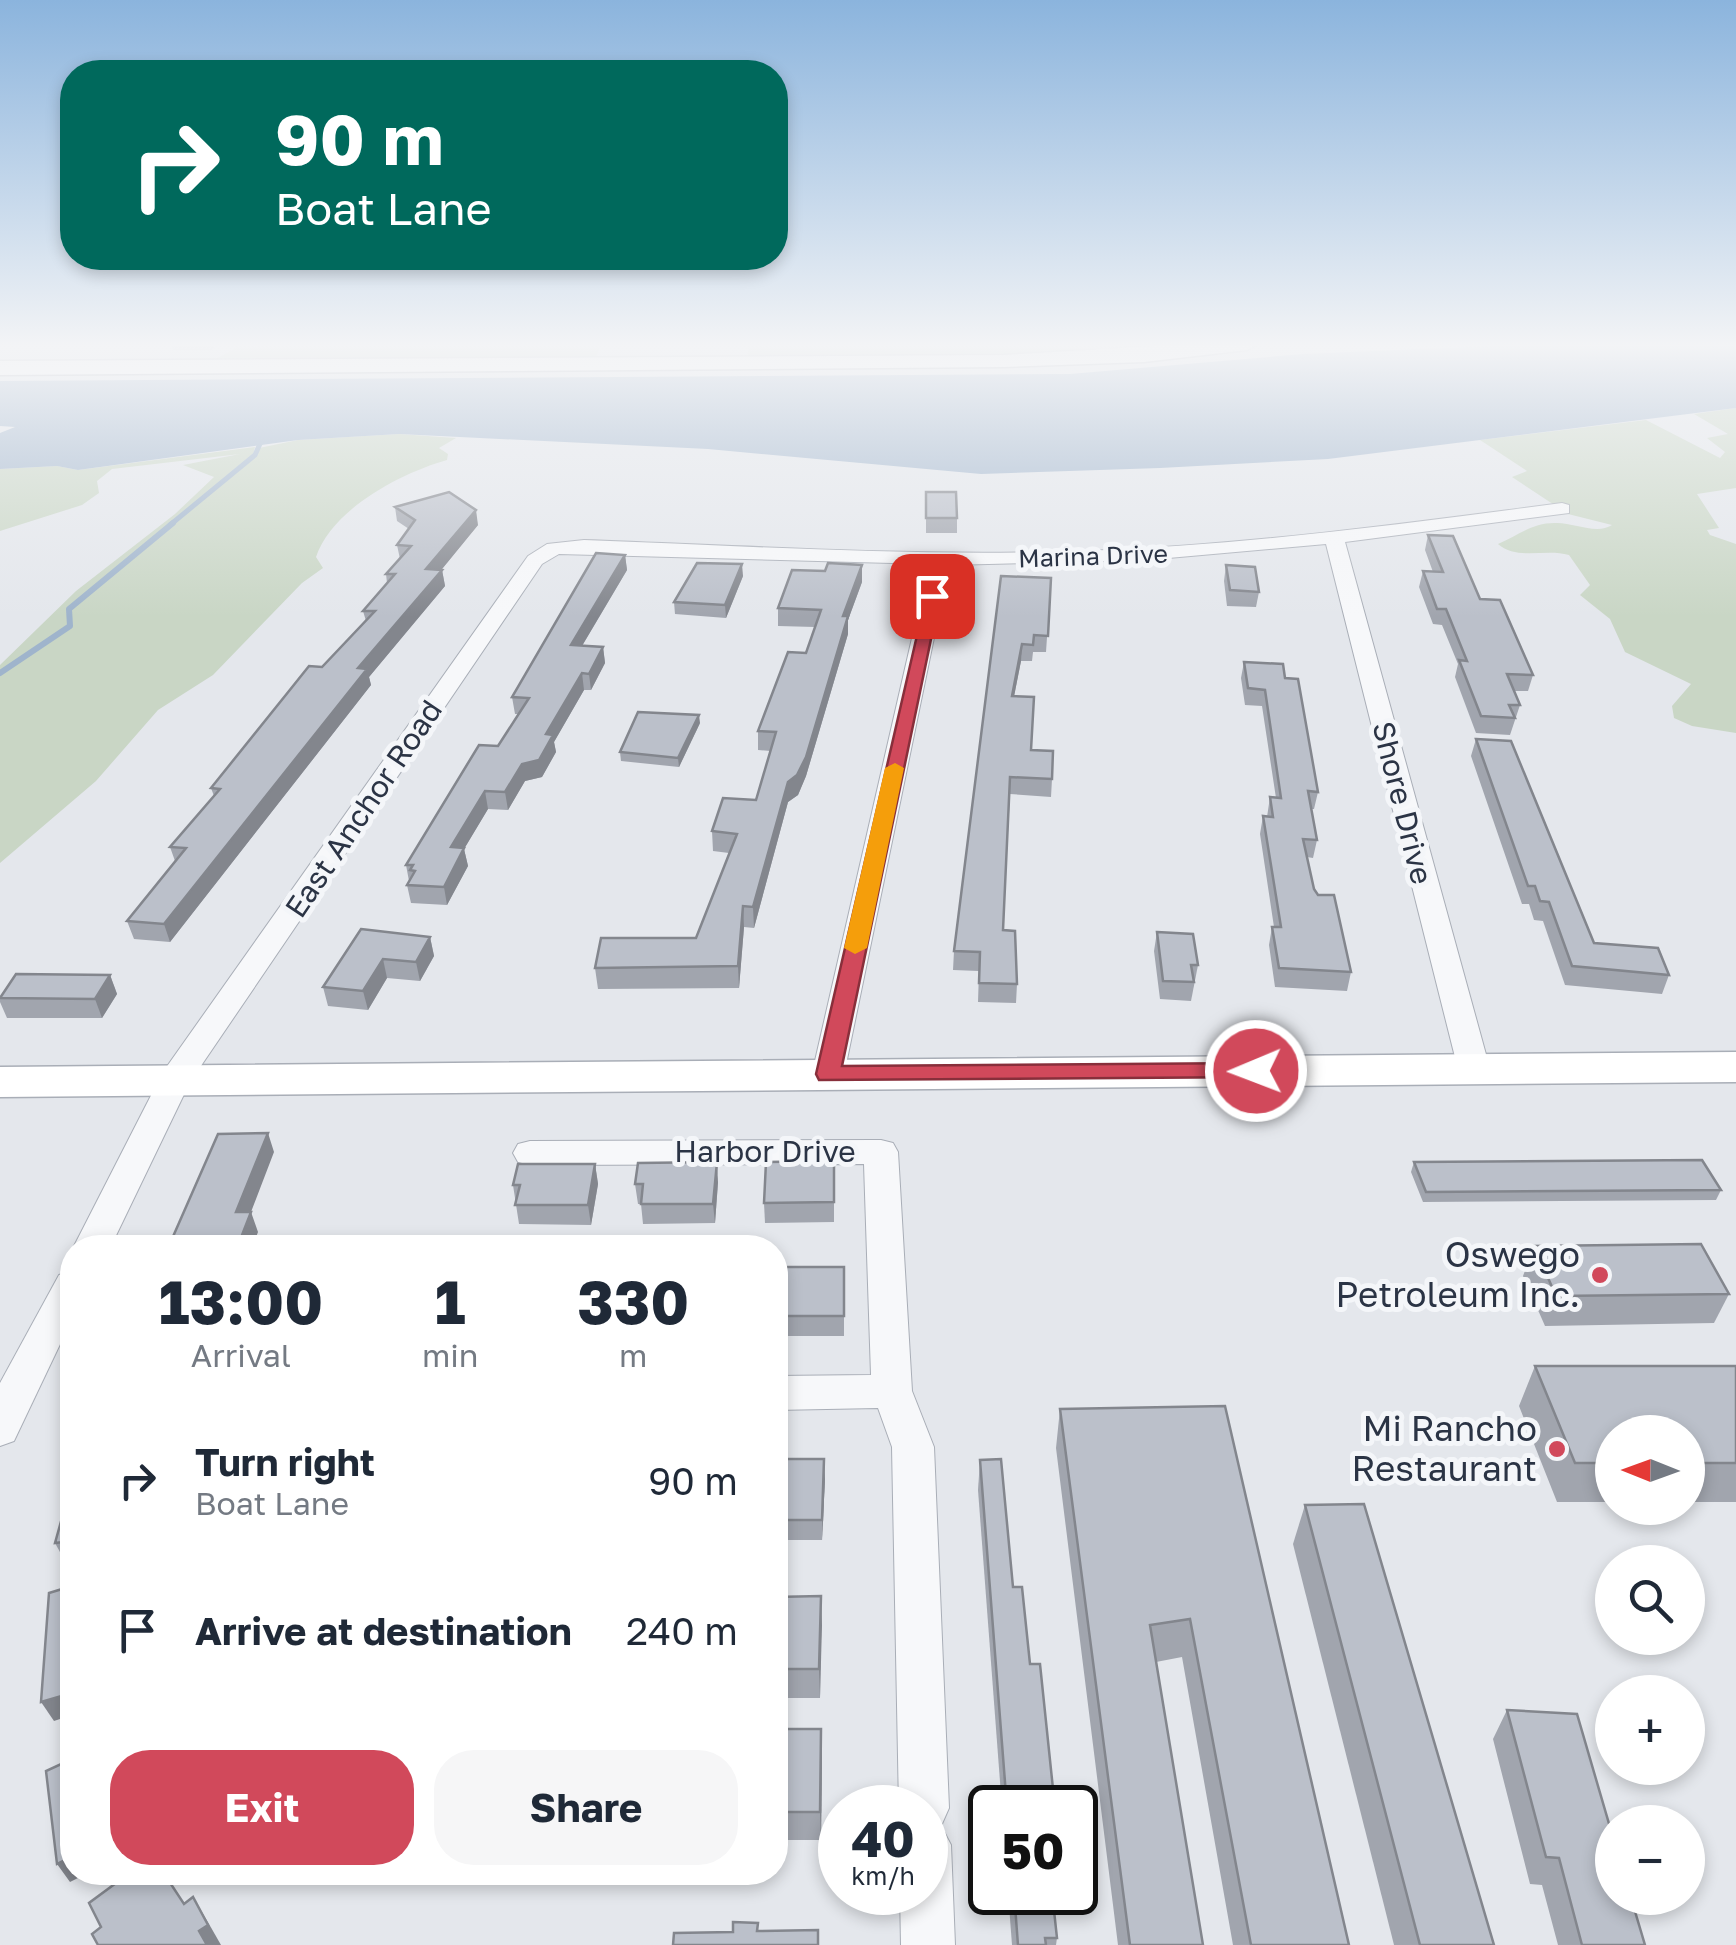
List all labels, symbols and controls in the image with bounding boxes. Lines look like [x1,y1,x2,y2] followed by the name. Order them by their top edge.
[275,96,444,180] text: 90 m
[110,100,240,230] icon: right
[275,181,492,235] text: Boat Lane
[1018,537,1168,574] street label: Marina Drive
[890,554,975,639] pin
[905,569,960,624] icon: arrive
[277,693,449,924] street label: East Anchor Road
[1365,718,1441,888] street label: Shore Drive
[1204,1019,1308,1123] position arrow
[674,1133,856,1169] street label: Harbor Drive
[1335,1233,1580,1315] place label: Oswego Petroleum Inc.
[1589,1264,1611,1286] marker: Oswego Petroleum Inc.
[159,1265,323,1337] text: 13:00
[435,1265,466,1337] text: 1
[577,1265,689,1337] text: 330
[191,1336,291,1374] text: Arrival
[422,1336,479,1374] text: min
[619,1336,647,1374] text: m
[1351,1407,1537,1489] place label: Mi Rancho Restaurant
[1595,1415,1705,1525] north arrow
[1595,1415,1705,1915] map controls
[1546,1438,1568,1460] marker: Mi Rancho Restaurant
[195,1439,375,1484] text: Turn right
[110,1453,165,1508] icon: right
[648,1458,738,1503] text: 90 m
[195,1484,349,1522] text: Boat Lane
[1595,1545,1705,1655] button: search
[110,1603,165,1658] icon: arrive
[195,1608,572,1653] text: Arrive at destination
[626,1608,738,1653] text: 240 m
[1595,1675,1705,1785] button: +
[110,1750,414,1865] button: Exit
[434,1750,738,1865] button: Share
[968,1785,1098,1915] speed limit sign: 50
[1595,1805,1705,1915] button: −
[851,1808,915,1868] text: 40
[851,1860,915,1891] text: km/h

